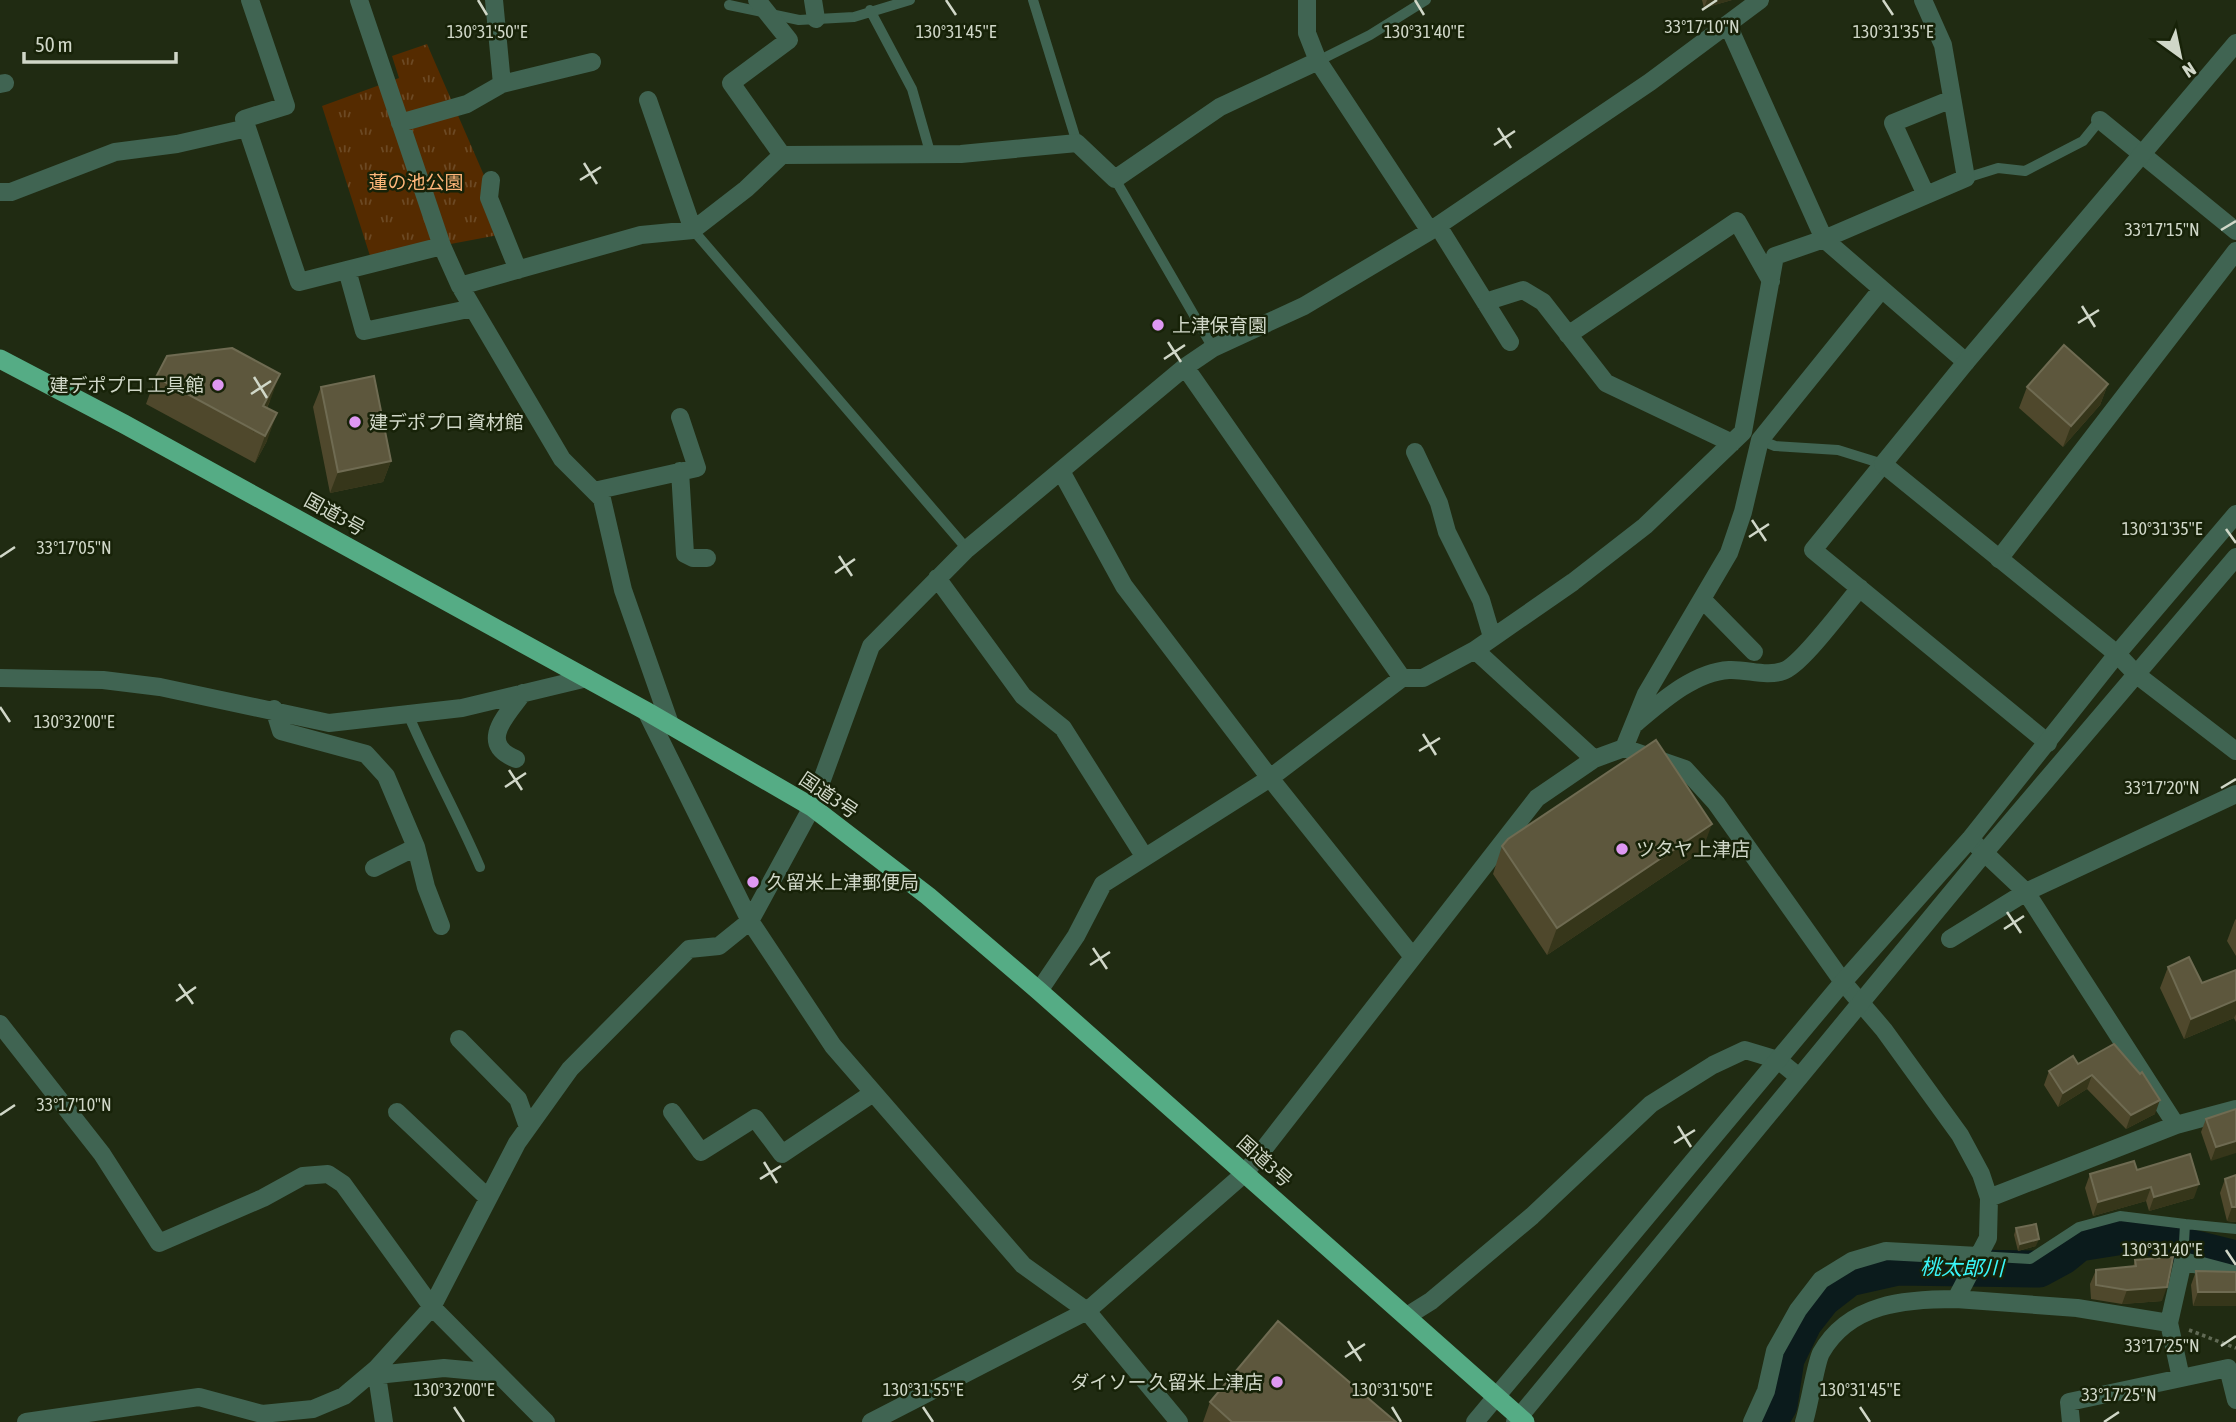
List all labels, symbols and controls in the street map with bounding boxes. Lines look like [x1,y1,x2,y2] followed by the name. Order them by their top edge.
[1664,16,1740,37] text: 33°17'10"N
[24,21,177,65] scale bar
[447,21,528,42] text: 130°31'50"E
[916,21,997,42] text: 130°31'45"E
[1384,21,1465,42] text: 130°31'40"E
[1853,21,1934,42] text: 130°31'35"E
[2145,21,2215,91] north arrow
[35,32,73,56] text: 50 m
[2179,58,2200,83] text: N
[368,171,464,193] park label: 蓮の池公園
[2124,219,2200,240] text: 33°17'15"N
[1172,314,1267,336] place label: 上津保育園
[1150,317,1166,333] marker: 上津保育園
[49,374,204,396] place label: 建デポプロ 工具館
[210,377,226,393] marker: 建デポプロ 工具館
[369,411,524,433] place label: 建デポプロ 資材館
[347,414,363,430] marker: 建デポプロ 資材館
[301,488,369,540] street label: 国道3号
[2122,518,2203,539] text: 130°31'35"E
[36,537,112,558] text: 33°17'05"N
[34,711,115,732] text: 130°32'00"E
[796,767,862,823] street label: 国道3号
[2124,777,2200,798] text: 33°17'20"N
[1636,838,1750,860] place label: ツタヤ上津店
[1614,841,1630,857] marker: ツタヤ上津店
[767,871,919,893] place label: 久留米上津郵便局
[745,874,761,890] marker: 久留米上津郵便局
[36,1094,112,1115] text: 33°17'10"N
[1233,1131,1297,1191] street label: 国道3号
[2122,1239,2203,1260] text: 130°31'40"E
[1920,1254,2006,1280] water label: 桃太郎川
[2124,1335,2200,1356] text: 33°17'25"N
[1070,1371,1263,1393] place label: ダイソー 久留米上津店
[1269,1374,1285,1390] marker: ダイソー 久留米上津店
[414,1379,495,1400] text: 130°32'00"E
[883,1379,964,1400] text: 130°31'55"E
[1352,1379,1433,1400] text: 130°31'50"E
[1820,1379,1901,1400] text: 130°31'45"E
[2081,1384,2157,1405] text: 33°17'25"N

